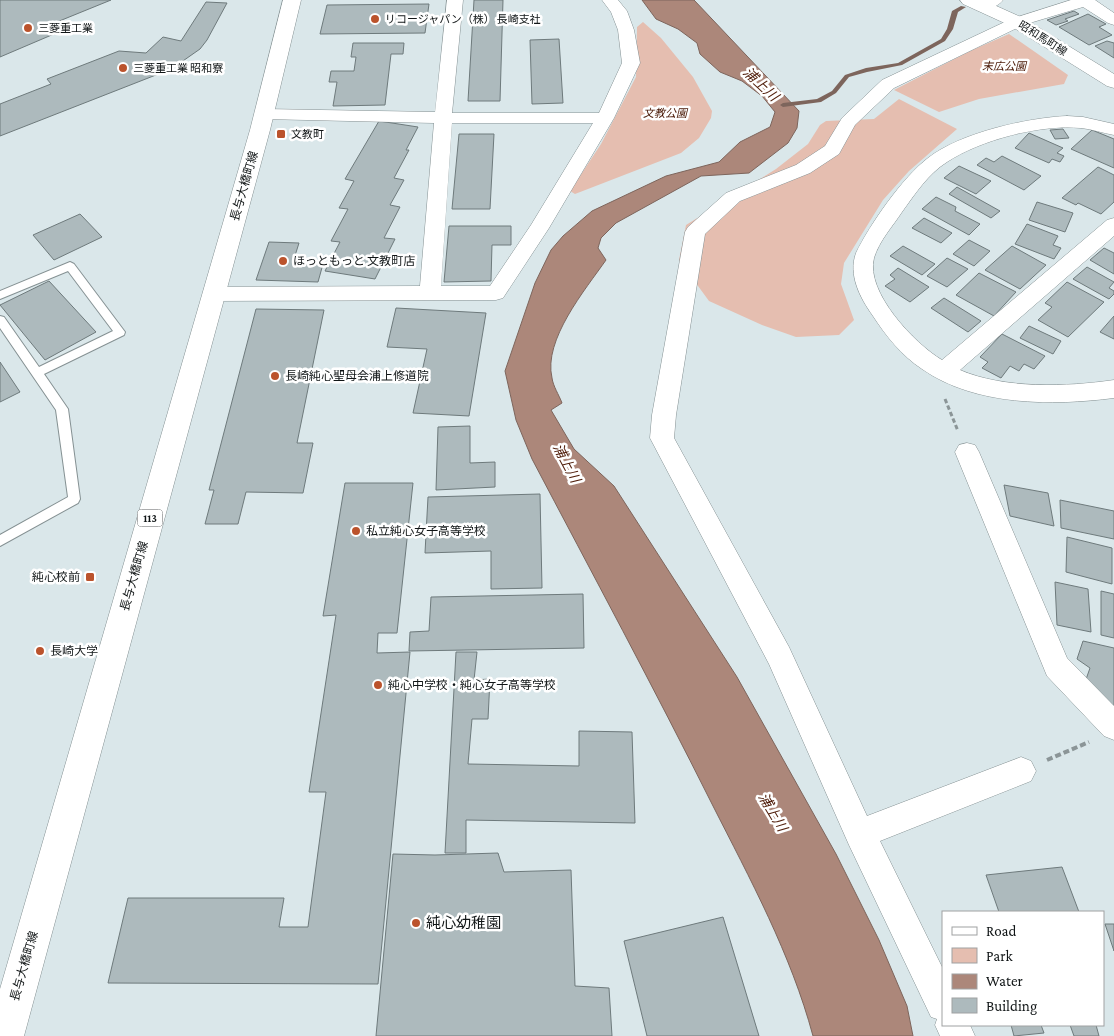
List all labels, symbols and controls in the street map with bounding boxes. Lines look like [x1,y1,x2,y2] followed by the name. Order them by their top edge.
[369,13,381,25] marker: リコージャパン（株） 長崎支社
[385,13,541,25] place label: リコージャパン（株） 長崎支社
[1016,18,1070,58] street label: 昭和馬町線
[22,22,34,34] marker: 三菱重工業
[38,22,93,34] place label: 三菱重工業
[982,60,1028,72] park label: 末広公園
[117,62,129,74] marker: 三菱重工業 昭和寮
[133,62,223,74] place label: 三菱重工業 昭和寮
[740,64,783,106] water label: 浦上川
[643,107,689,119] park label: 文教公園
[275,128,287,140] marker: 文教町
[291,128,324,140] place label: 文教町
[227,149,261,223] street label: 長与大橋町線
[293,254,415,268] place label: ほっともっと 文教町店
[277,255,289,267] marker: ほっともっと 文教町店
[285,369,429,383] place label: 長崎純心聖母会浦上修道院
[269,370,281,382] marker: 長崎純心聖母会浦上修道院
[550,441,585,487] water label: 浦上川
[138,509,162,526] road number: 113
[366,524,486,538] place label: 私立純心女子高等学校
[350,525,362,537] marker: 私立純心女子高等学校
[117,539,151,613] street label: 長与大橋町線
[32,570,80,584] place label: 純心校前
[84,571,96,583] marker: 純心校前
[50,644,98,658] place label: 長崎大学
[34,645,46,657] marker: 長崎大学
[388,678,556,692] place label: 純心中学校・純心女子高等学校
[372,679,384,691] marker: 純心中学校・純心女子高等学校
[755,790,792,836] water label: 浦上川
[942,911,1104,1026] legend
[426,915,501,931] place label: 純心幼稚園
[410,917,422,929] marker: 純心幼稚園
[986,923,1017,939] text: Road
[7,929,41,1003] street label: 長与大橋町線
[986,948,1013,964] text: Park
[986,973,1023,989] text: Water
[986,998,1037,1015] text: Building

